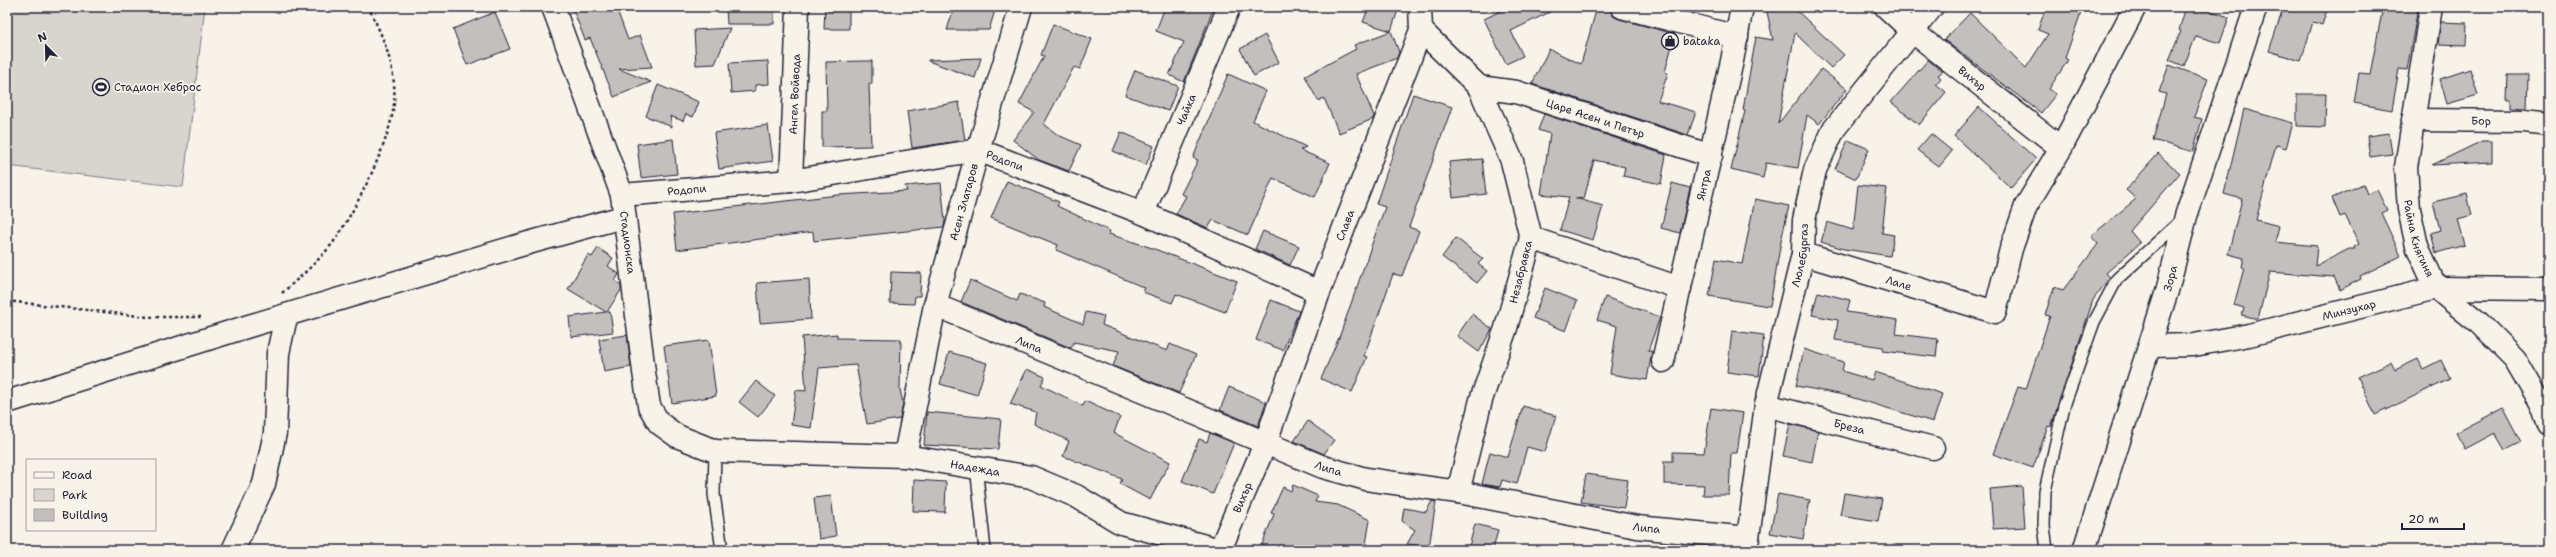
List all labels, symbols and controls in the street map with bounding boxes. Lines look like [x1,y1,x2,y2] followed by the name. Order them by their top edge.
[26,26,66,66] north arrow
[35,29,49,46] text: N
[1660,31,1680,51] shop icon: bataka
[1683,34,1720,49] place label: bataka
[785,53,804,135] street label: Ангел Войвода
[1955,63,1989,94] street label: Вихър
[91,77,111,97] sports icon: Стадион Хеброс
[114,80,202,95] place label: Стадион Хеброс
[1173,91,1200,128] street label: Чайка
[1544,95,1647,141] street label: Царе Асен и Петър
[2471,113,2491,128] street label: Бор
[984,146,1026,174] street label: Родопи
[946,161,982,242] street label: Асен Златаров
[1693,167,1714,202] street label: Янтра
[667,181,707,199] street label: Родопи
[2401,199,2438,280] street label: Райна Княгиня
[1332,207,1358,243] street label: Слава
[617,210,639,275] street label: Стадионска
[1788,223,1811,289] street label: Люлебургаз
[1506,239,1536,305] street label: Незабравка
[2160,264,2181,293] street label: Зора
[1884,272,1914,294] street label: Лале
[2320,296,2377,324] street label: Минзухар
[1014,332,1045,357] street label: Липа
[1832,415,1867,438] street label: Бреза
[949,456,1001,479] street label: Надежда
[1313,457,1344,479] street label: Липа
[26,459,156,531] legend
[62,467,93,483] text: Road
[1229,480,1255,515] street label: Вихър
[62,487,88,503] text: Park
[2402,505,2464,531] scale bar
[62,507,108,523] text: Building
[2408,511,2439,527] text: 20 m
[1631,519,1661,537] street label: Липа

